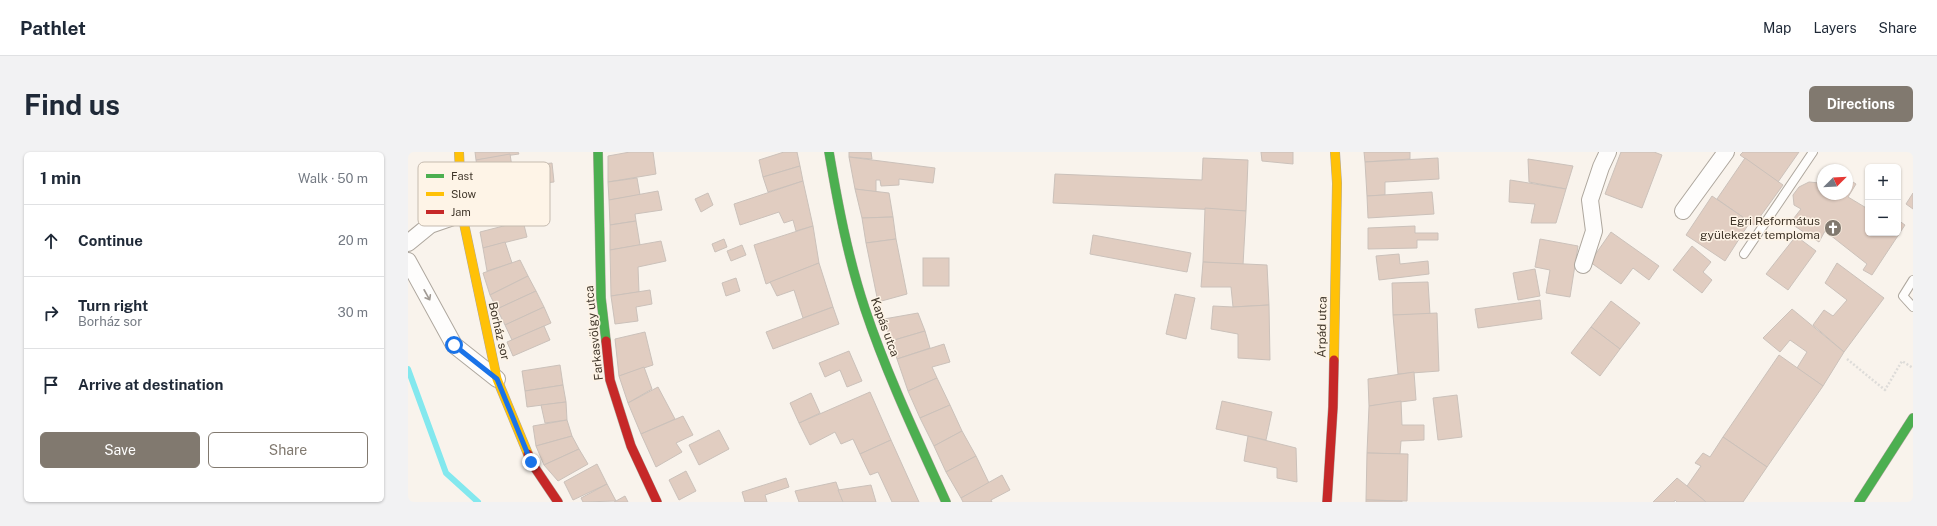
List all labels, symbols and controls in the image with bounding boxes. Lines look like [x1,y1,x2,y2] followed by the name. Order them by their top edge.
[20,17,86,39] text: Pathlet
[1763,20,1791,36] text: Map
[1813,20,1857,36] text: Layers
[1879,20,1917,36] text: Share
[1809,86,1913,122] button: Directions
[24,88,120,121] text: Find us
[418,162,550,226] legend
[1817,164,1853,200] north arrow
[1865,164,1901,236] map controls
[1865,164,1901,200] button: +
[40,168,81,188] text: 1 min
[451,170,473,182] text: Fast
[298,171,368,186] text: Walk · 50 m
[451,188,477,200] text: Slow
[1865,200,1901,236] button: −
[451,206,471,218] text: Jam
[1700,214,1820,242] place label: Egri Református gyülekezet temploma
[1823,218,1843,238] church icon: Egri Református gyülekezet temploma
[40,230,62,252] icon: ahead
[78,232,143,249] text: Continue
[338,233,368,248] text: 20 m
[582,285,606,381] street label: Farkasvölgy utca
[423,289,431,301] one-way arrow
[868,296,902,358] street label: Kapás utca
[1314,296,1330,358] street label: Árpád utca
[78,297,148,314] text: Turn right
[486,301,513,362] street label: Borház sor
[40,302,62,324] icon: right
[338,305,368,320] text: 30 m
[78,314,142,329] text: Borház sor
[445,336,463,354] route start
[40,374,62,396] icon: arrive
[78,376,223,393] text: Arrive at destination
[40,432,200,468] button: Save
[208,432,368,468] button: Share
[522,453,540,471] route end

